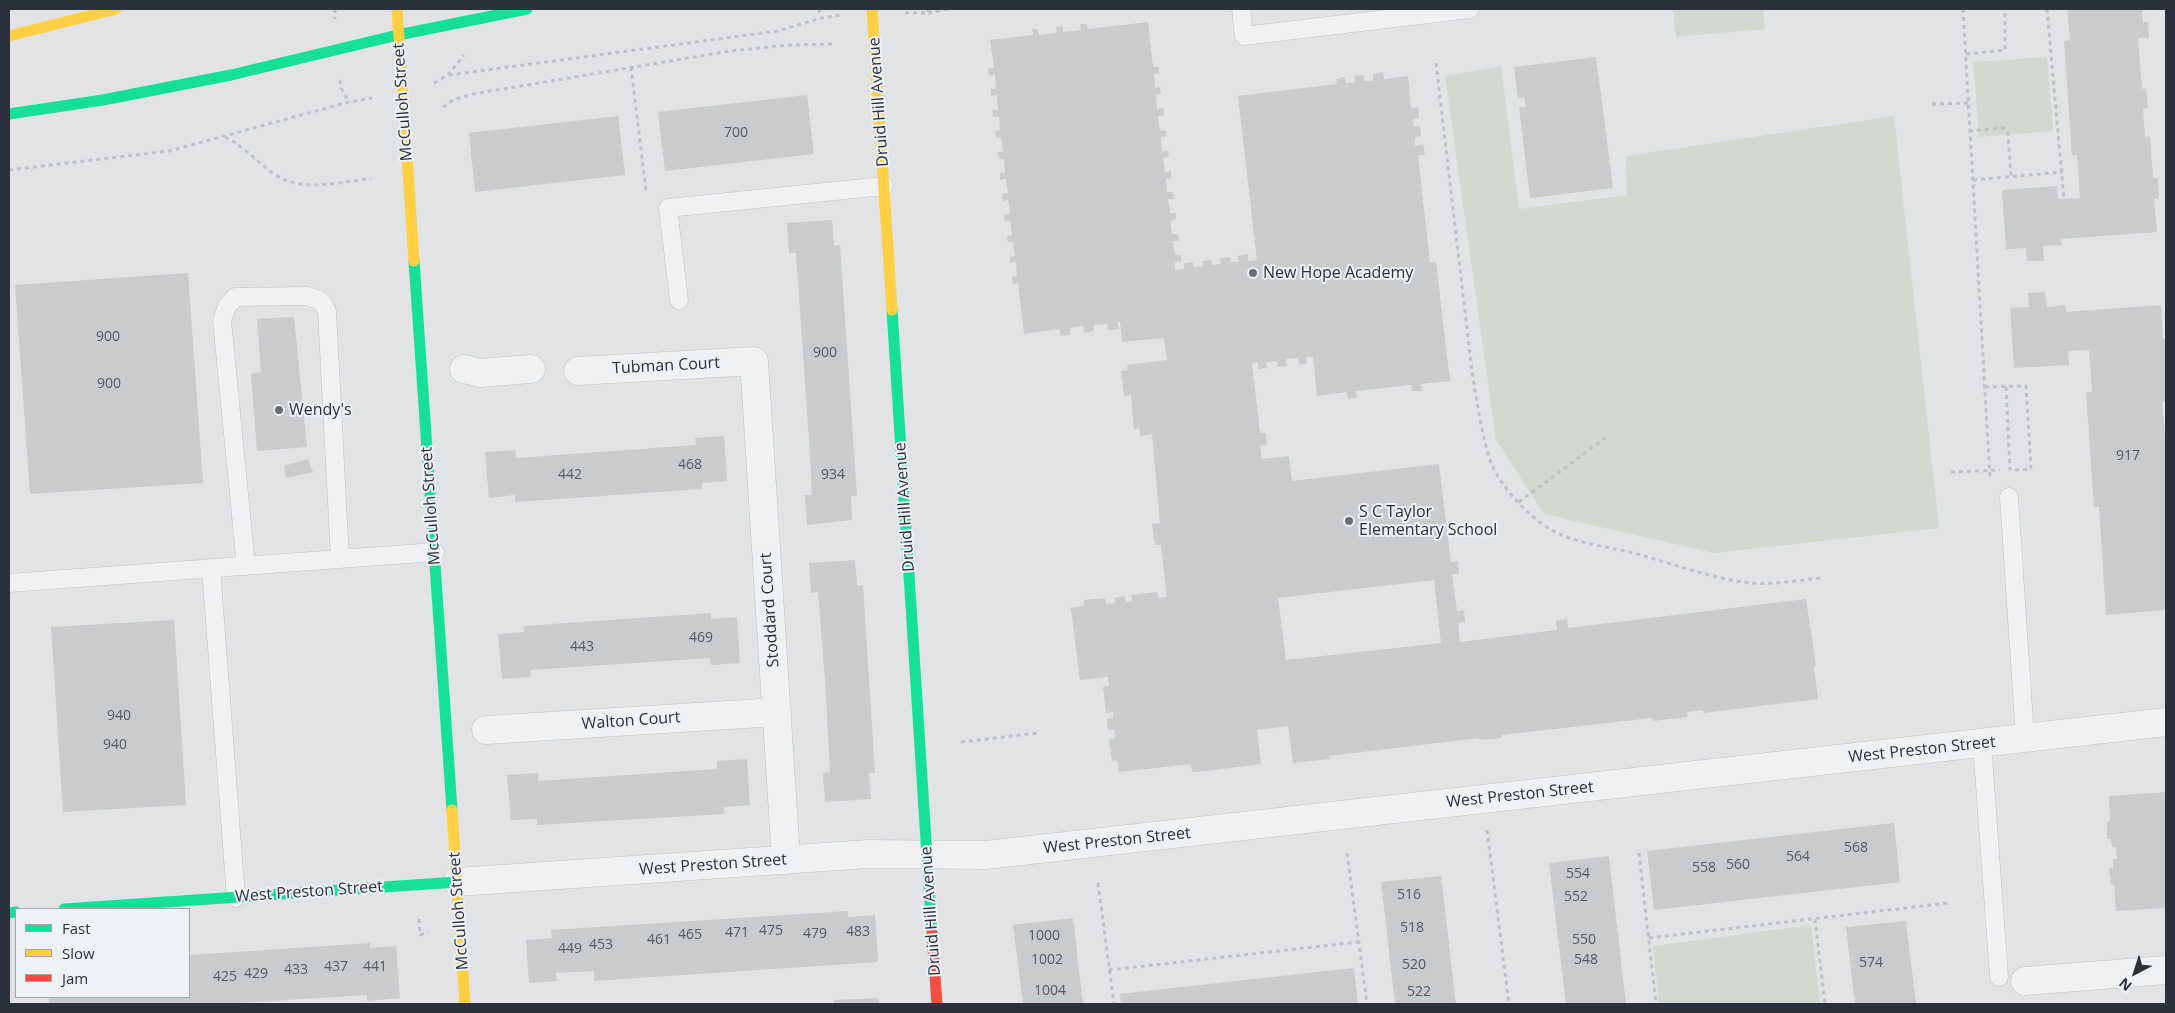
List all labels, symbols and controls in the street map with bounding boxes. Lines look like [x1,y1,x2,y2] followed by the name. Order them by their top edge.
[865,37,893,167] street label: Druid Hill Avenue
[389,42,417,162] street label: McCulloh Street
[724,125,748,141] house number: 700
[1263,263,1413,283] place label: New Hope Academy
[1247,267,1259,279] marker: New Hope Academy
[96,329,120,345] house number: 900
[813,345,837,361] house number: 900
[612,354,720,378] street label: Tubman Court
[97,376,121,392] house number: 900
[289,400,352,420] place label: Wendy's
[273,404,285,416] marker: Wendy's
[891,442,919,572] street label: Druid Hill Avenue
[417,446,445,566] street label: McCulloh Street
[2116,448,2140,464] house number: 917
[678,457,702,473] house number: 468
[558,467,582,483] house number: 442
[821,467,845,483] house number: 934
[1359,502,1497,540] place label: S C Taylor Elementary School
[1343,515,1355,527] marker: S C Taylor Elementary School
[756,552,784,668] street label: Stoddard Court
[689,630,713,646] house number: 469
[570,639,594,655] house number: 443
[107,708,131,724] house number: 940
[581,708,681,734] street label: Walton Court
[1847,733,1997,767] street label: West Preston Street
[103,737,127,753] house number: 940
[1445,778,1595,812] street label: West Preston Street
[1042,824,1192,858] street label: West Preston Street
[1844,840,1868,856] house number: 568
[917,846,945,976] street label: Druid Hill Avenue
[1786,849,1810,865] house number: 564
[639,850,787,880] street label: West Preston Street
[445,851,473,971] street label: McCulloh Street
[1726,857,1750,873] house number: 560
[1692,860,1716,876] house number: 558
[1566,866,1590,882] house number: 554
[235,877,383,907] street label: West Preston Street
[1397,887,1421,903] house number: 516
[1564,889,1588,905] house number: 552
[15,908,190,998] legend
[62,918,91,938] text: Fast
[1400,920,1424,936] house number: 518
[759,923,783,939] house number: 475
[846,924,870,940] house number: 483
[725,925,749,941] house number: 471
[803,926,827,942] house number: 479
[678,927,702,943] house number: 465
[1028,928,1060,944] house number: 1000
[647,932,671,948] house number: 461
[1572,932,1596,948] house number: 550
[589,937,613,953] house number: 453
[558,941,582,957] house number: 449
[62,943,95,963] text: Slow
[2110,948,2160,998] north arrow
[1031,952,1063,968] house number: 1002
[1574,952,1598,968] house number: 548
[1859,955,1883,971] house number: 574
[1402,957,1426,973] house number: 520
[324,959,348,975] house number: 437
[363,959,387,975] house number: 441
[284,962,308,978] house number: 433
[244,966,268,982] house number: 429
[62,968,88,988] text: Jam
[213,969,237,985] house number: 425
[2115,974,2136,996] text: N
[1034,983,1066,999] house number: 1004
[1407,984,1431,1000] house number: 522

